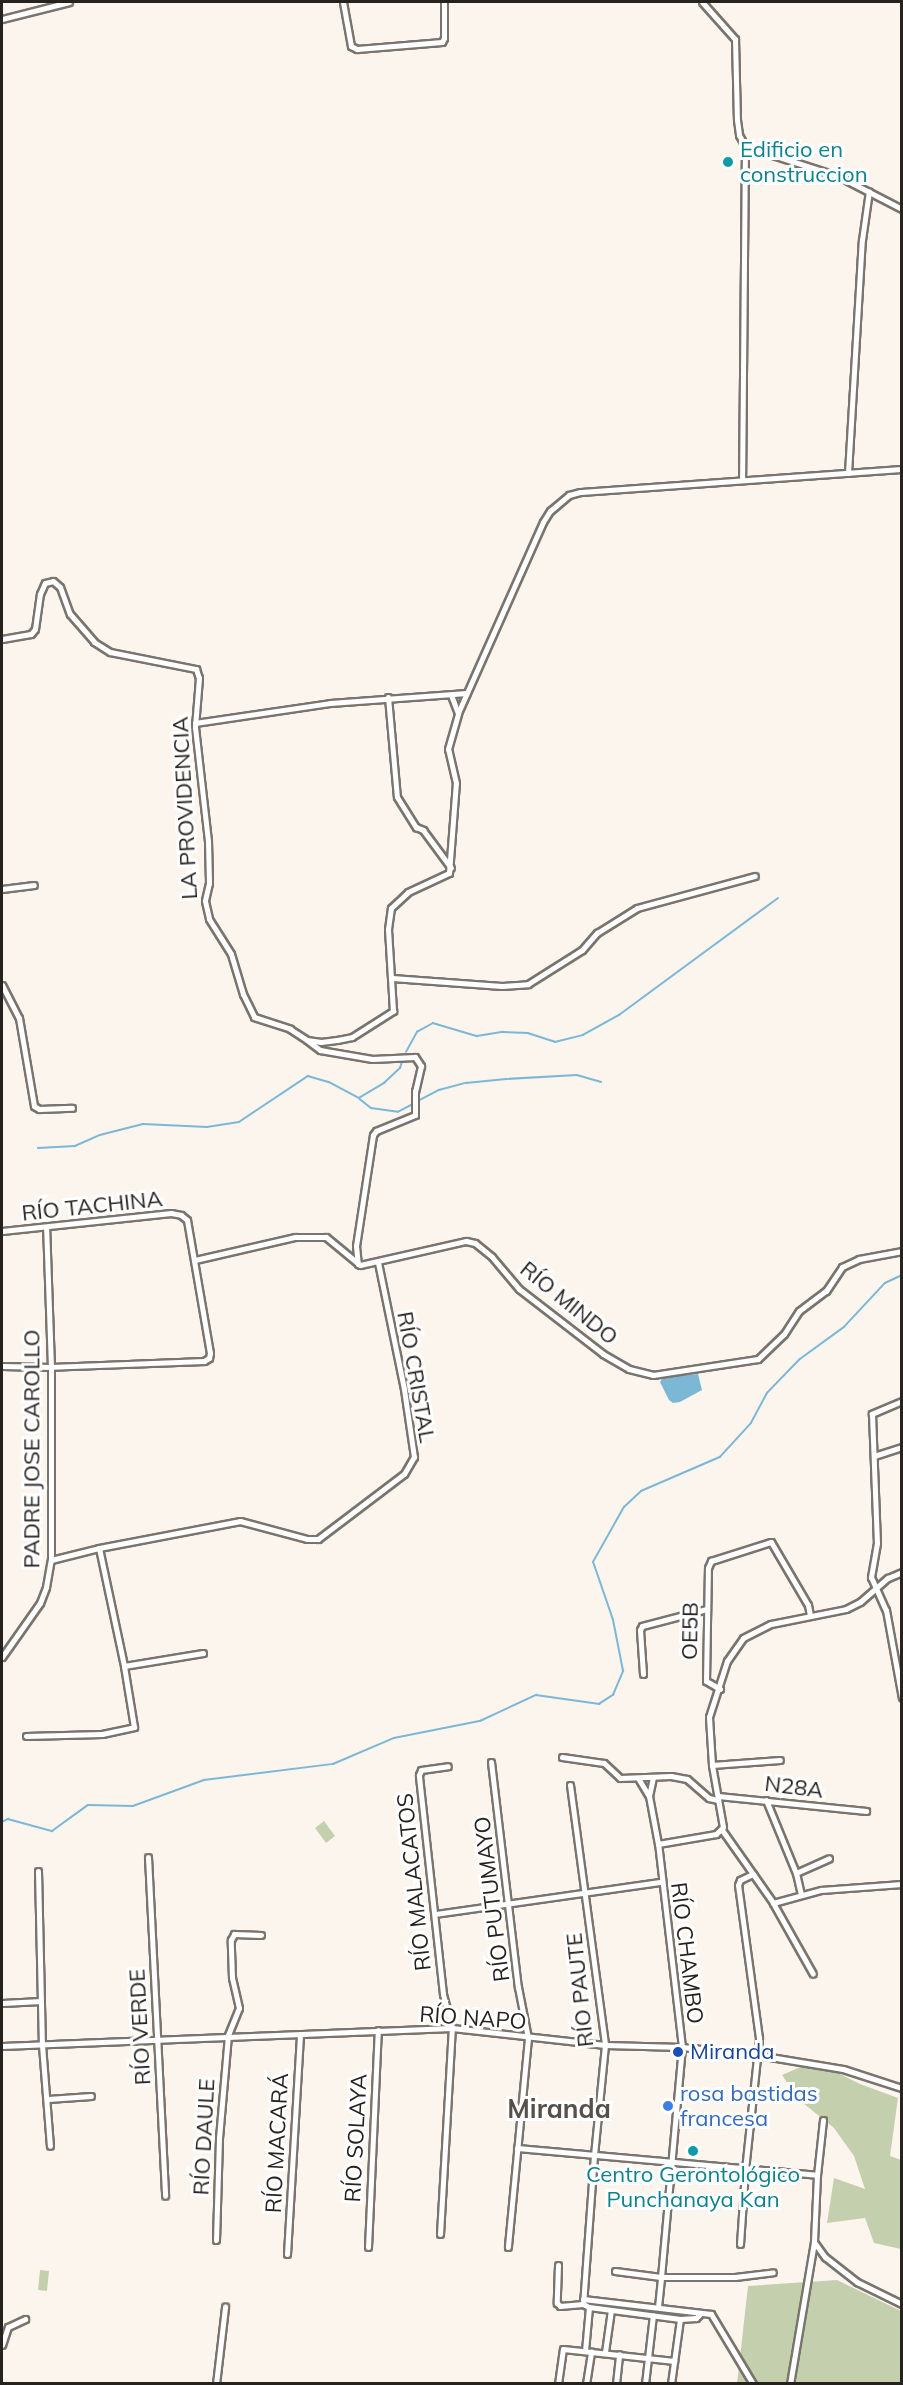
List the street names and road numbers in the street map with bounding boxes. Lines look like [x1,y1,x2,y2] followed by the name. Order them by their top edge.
[167,716,203,900] street label: LA PROVIDENCIA
[20,1185,164,1227] street label: RÍO TACHINA
[515,1256,623,1350] street label: RÍO MINDO
[391,1309,441,1445] street label: RÍO CRISTAL
[19,1330,45,1568] street label: PADRE JOSE CAROLLO
[676,1602,704,1660] street label: OE5B
[763,1770,825,1804] street label: N28A
[392,1792,436,1972] street label: RÍO MALACATOS
[469,1815,515,1983] street label: RÍO PUTUMAYO
[665,1881,709,2025] street label: RÍO CHAMBO
[561,1932,599,2048] street label: RÍO PAUTE
[124,1968,156,2086] street label: RÍO VERDE
[419,2001,527,2035] street label: RÍO NAPO
[260,2072,294,2214] street label: RÍO MACARÁ
[339,2073,373,2203] street label: RÍO SOLAYA
[188,2078,220,2196] street label: RÍO DAULE

